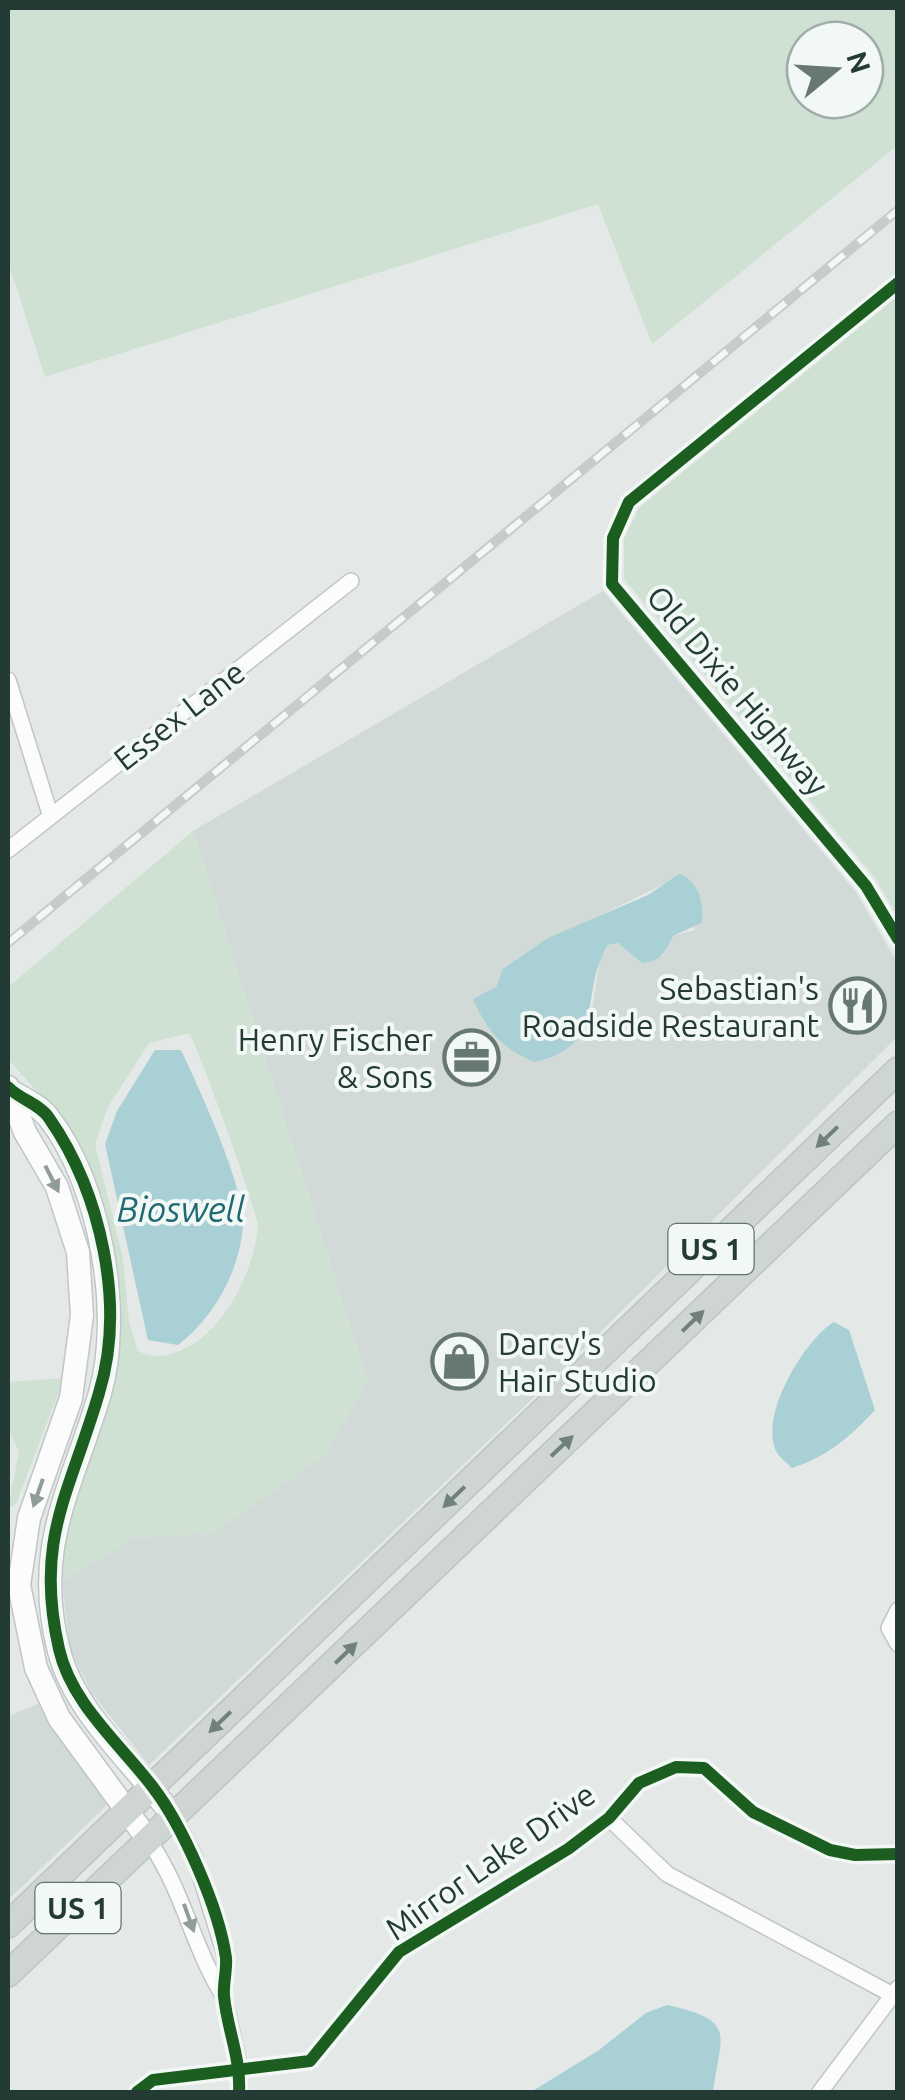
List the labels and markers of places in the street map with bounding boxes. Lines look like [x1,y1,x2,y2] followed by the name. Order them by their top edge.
[522,970,819,1043] place label: Sebastian's Roadside Restaurant
[828,976,888,1036] restaurant icon: Sebastian's Roadside Restaurant
[238,1021,433,1094] place label: Henry Fischer & Sons
[442,1027,502,1087] office icon: Henry Fischer & Sons
[498,1325,657,1398] place label: Darcy's Hair Studio
[429,1331,489,1391] shop icon: Darcy's Hair Studio

